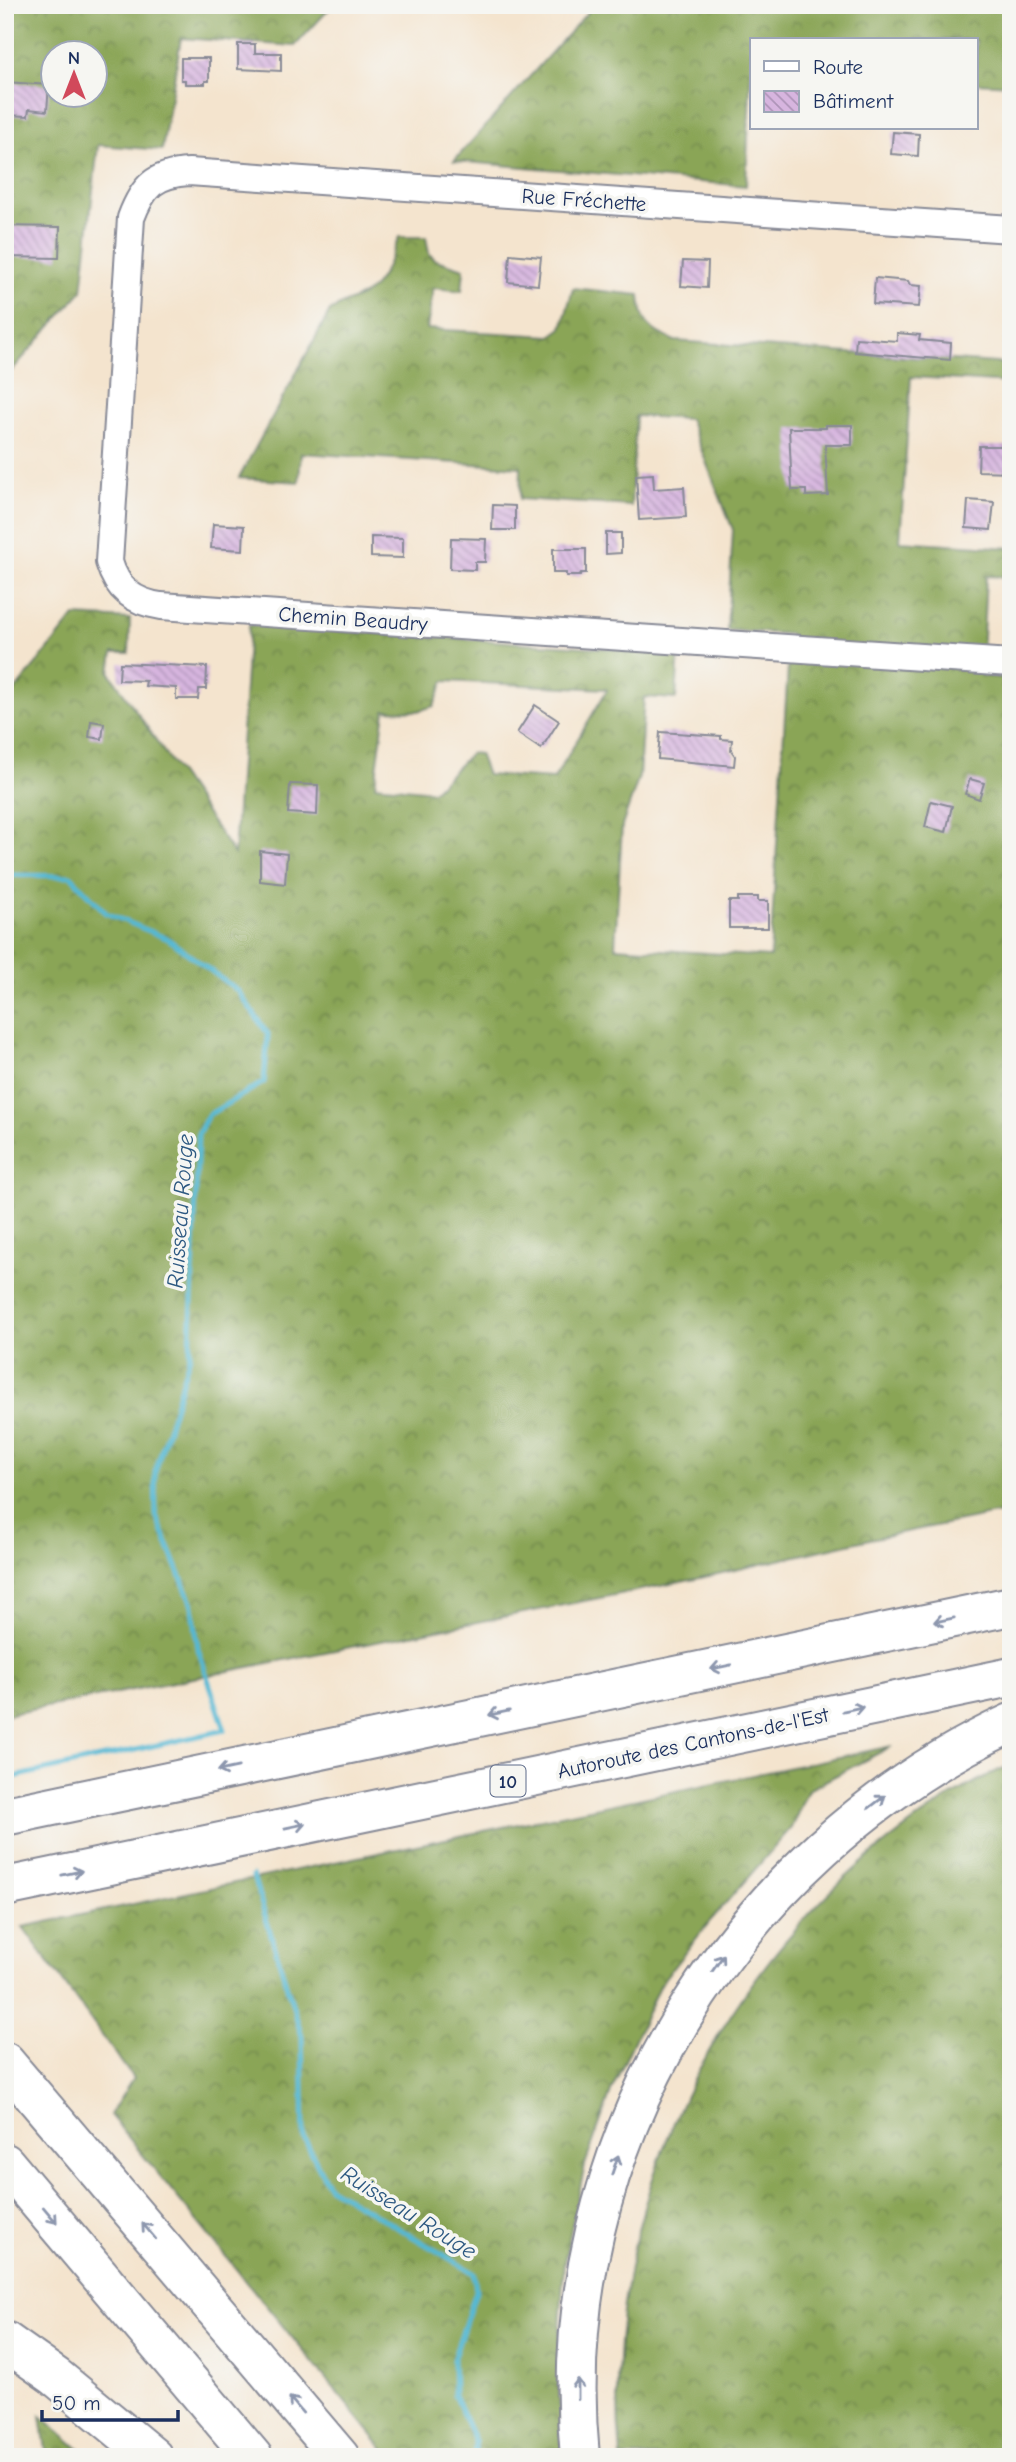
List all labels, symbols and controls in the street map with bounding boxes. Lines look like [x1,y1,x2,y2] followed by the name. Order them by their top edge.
[38,38,108,108] north arrow
[750,38,978,130] legend
[68,47,80,69] text: N
[813,55,863,79] text: Route
[813,89,894,113] text: Bâtiment
[521,184,647,216] street label: Rue Fréchette
[278,602,429,636] street label: Chemin Beaudry
[162,1133,199,1289] water label: Ruisseau Rouge
[933,1614,956,1627] one-way arrow
[710,1660,733,1674] one-way arrow
[555,1702,832,1783] street label: Autoroute des Cantons-de-l'Est
[841,1702,864,1716] one-way arrow
[488,1707,511,1721] one-way arrow
[217,1763,240,1777] one-way arrow
[490,1765,526,1796] road number: 10
[867,1795,886,1810] one-way arrow
[283,1818,306,1832] one-way arrow
[60,1865,83,1879] one-way arrow
[710,1954,725,1973] one-way arrow
[610,2155,622,2177] one-way arrow
[336,2160,482,2265] water label: Ruisseau Rouge
[42,2205,57,2223] one-way arrow
[141,2222,157,2240] one-way arrow
[571,2377,585,2400] one-way arrow
[42,2378,178,2422] scale bar
[52,2391,101,2415] text: 50 m
[288,2396,304,2414] one-way arrow

